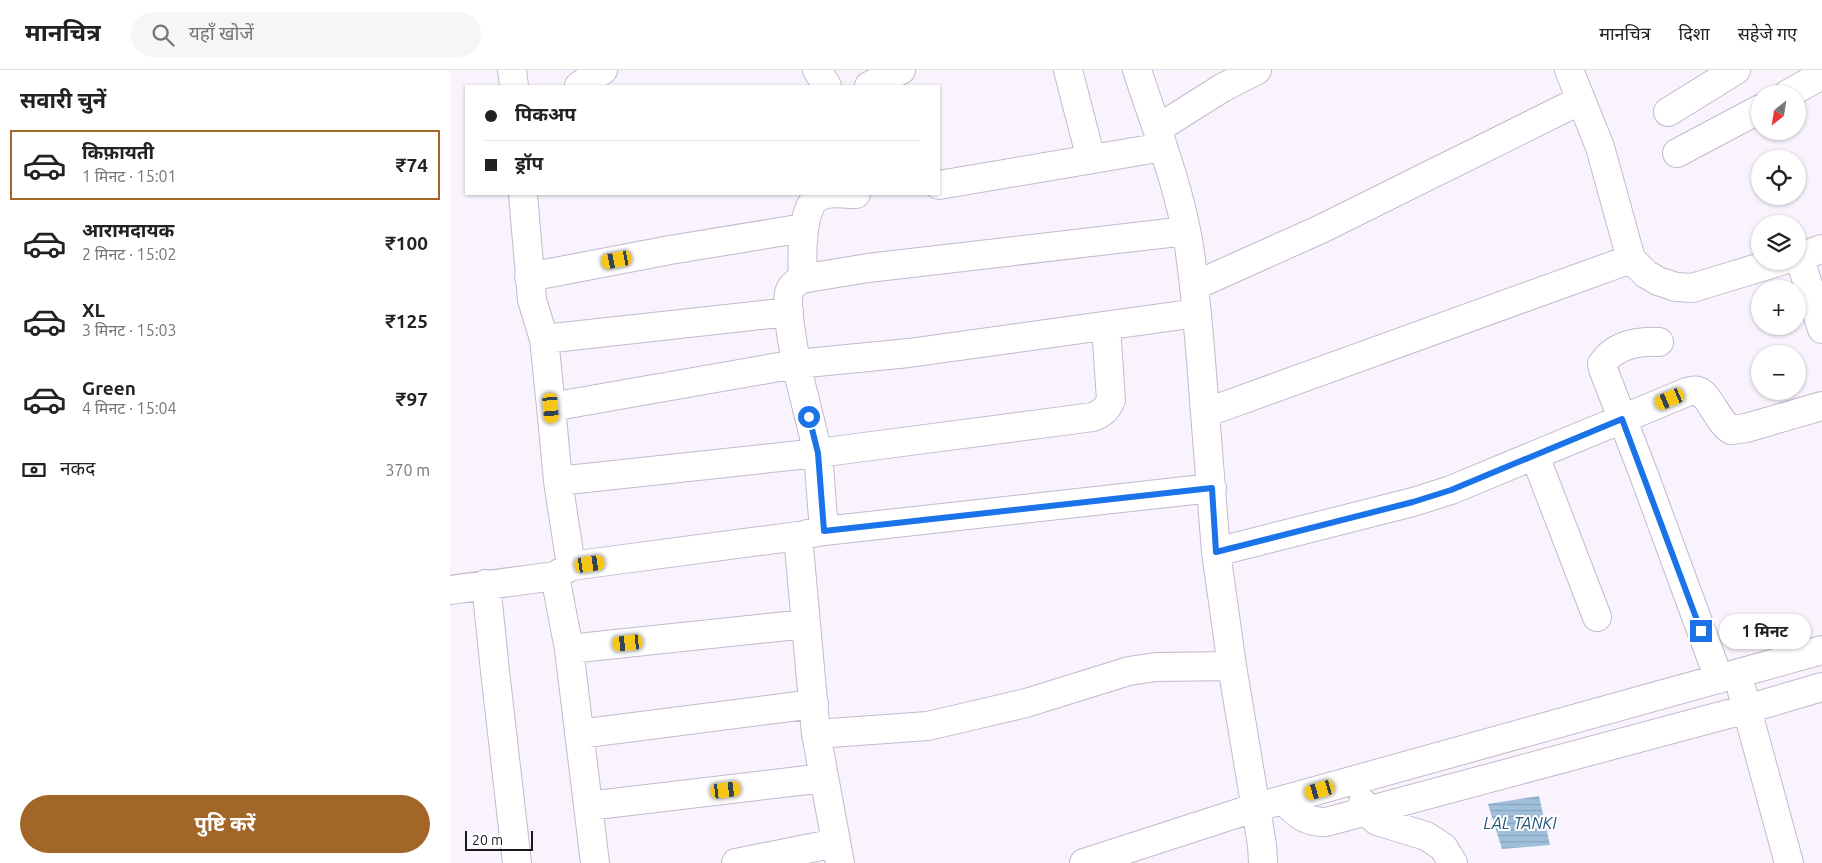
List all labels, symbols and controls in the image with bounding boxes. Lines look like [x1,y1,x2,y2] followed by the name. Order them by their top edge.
[131,12,481,57] search box
[25,19,101,46] text: मानचित्र
[149,21,177,49] icon: search
[189,22,254,44] text: यहाँ खोजें
[1599,23,1651,43] text: मानचित्र
[1679,23,1710,43] text: दिशा
[1738,23,1797,43] text: सहेजे गए
[1751,85,1806,140] north arrow
[1751,85,1806,400] map controls
[20,87,106,112] text: सवारी चुनें
[515,103,576,125] text: पिकअप
[82,141,154,163] text: किफ़ायती
[22,143,67,188] icon: car
[1751,150,1806,205] button: locate
[515,152,543,174] text: ड्रॉप
[396,154,428,176] text: ₹74
[82,167,177,185] text: 1 मिनट · 15:01
[1751,215,1806,270] button: layers
[82,219,174,241] text: आरामदायक
[22,221,67,266] icon: car
[385,232,428,254] text: ₹100
[82,245,177,263] text: 2 मिनट · 15:02
[600,250,633,270] car
[1751,280,1806,335] button: +
[22,299,67,344] icon: car
[82,299,105,321] text: XL
[385,310,428,332] text: ₹125
[82,321,177,339] text: 3 मिनट · 15:03
[1751,345,1806,400] button: −
[22,377,67,422] icon: car
[82,377,136,399] text: Green
[1653,386,1686,412] car
[396,388,428,410] text: ₹97
[542,392,559,424] car
[82,399,177,417] text: 4 मिनट · 15:04
[798,406,820,428] route start
[20,456,48,484] icon: cash
[60,457,95,479] text: नकद
[385,461,430,479] text: 370 m
[574,554,605,574] car
[1718,614,1811,648] callout: 1 मिनट
[1690,620,1712,642] route end
[1742,622,1788,640] text: 1 मिनट
[612,634,643,652] car
[1303,779,1336,801] car
[710,781,741,799] car
[20,795,430,853] button: पुष्टि करें
[1484,814,1557,832] water label: LAL TANKI
[465,828,532,851] scale bar
[472,832,503,848] text: 20 m

